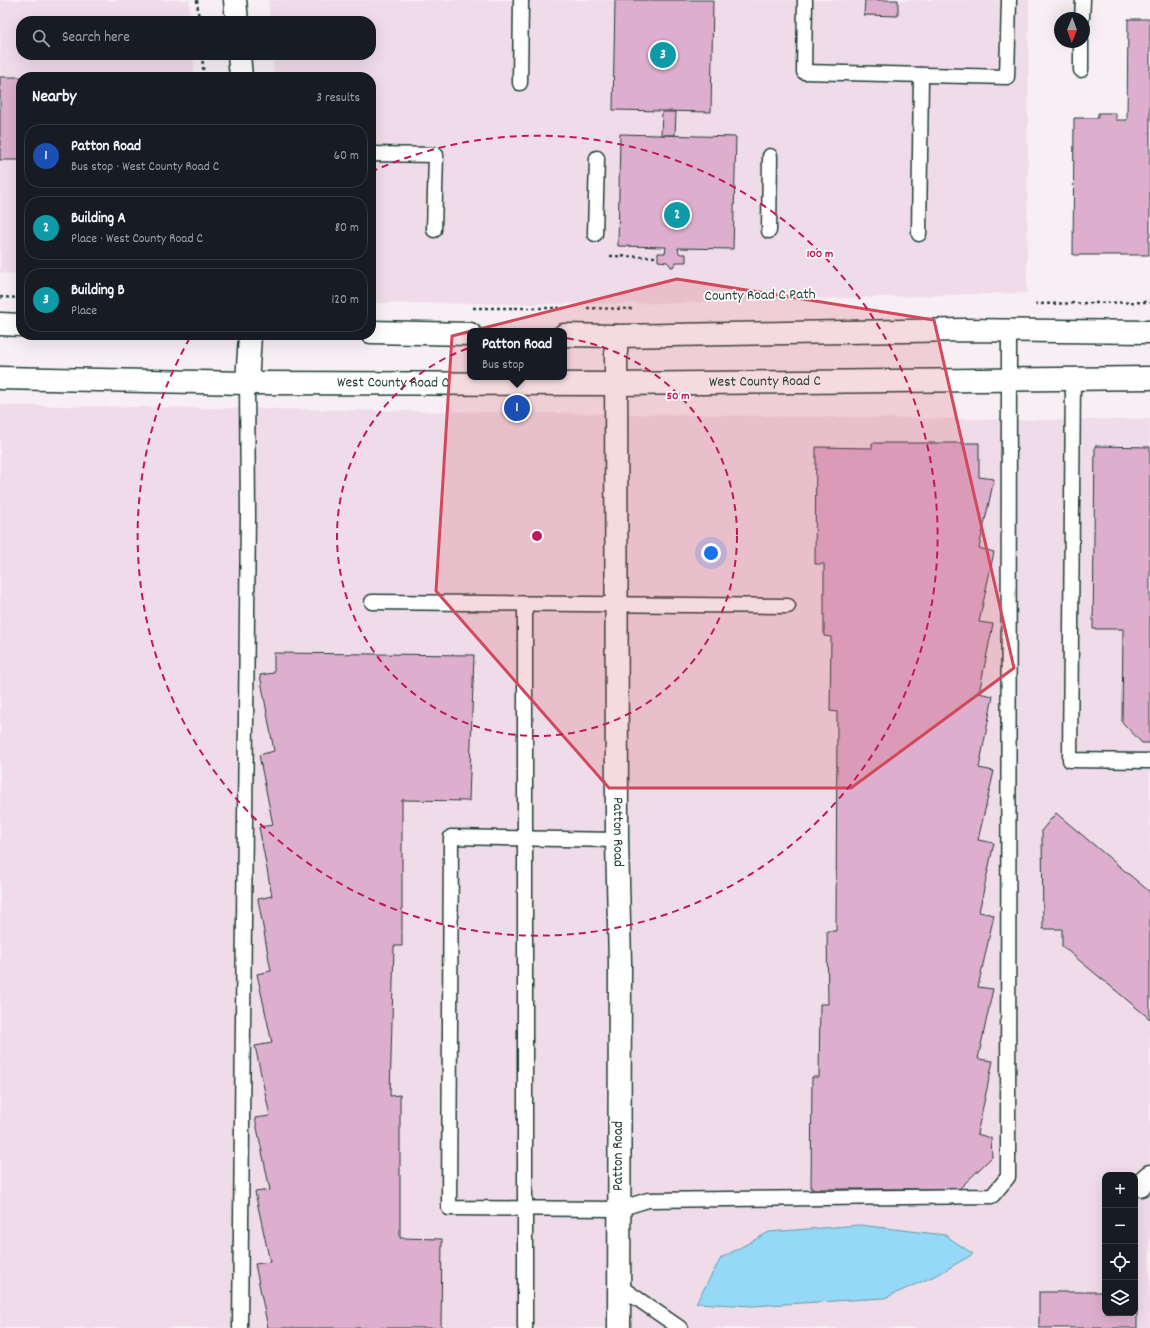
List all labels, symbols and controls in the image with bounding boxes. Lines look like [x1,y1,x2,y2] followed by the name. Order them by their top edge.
[1054,12,1090,48] north arrow
[16,16,376,60] search box
[30,27,52,49] icon: search
[62,27,130,49] text: Search here
[650,40,676,70] pin: 3
[32,86,76,110] text: Nearby
[316,89,360,108] text: 3 results
[71,136,141,158] text: Patton Road
[45,147,47,166] text: 1
[334,147,359,166] text: 60 m
[71,158,219,177] text: Bus stop · West County Road C
[664,200,690,230] pin: 2
[71,208,126,230] text: Building A
[43,219,49,238] text: 2
[335,219,359,238] text: 80 m
[71,230,203,249] text: Place · West County Road C
[807,246,833,263] text: 100 m
[71,280,125,302] text: Building B
[704,284,816,308] street label: County Road C Path
[43,291,49,310] text: 3
[331,291,359,310] text: 120 m
[71,302,97,321] text: Place
[467,328,567,380] popup
[482,334,552,356] text: Patton Road
[482,356,524,375] text: Bus stop
[709,371,821,394] street label: West County Road C
[337,372,449,395] street label: West County Road C
[666,388,690,405] text: 50 m
[504,393,530,423] pin: 1
[530,529,544,543] centre of rings
[701,543,721,563] your location
[606,797,629,867] street label: Patton Road
[608,1121,630,1191] street label: Patton Road
[1102,1172,1138,1316] map controls
[1102,1172,1138,1208] button: +
[1102,1208,1138,1244] button: −
[1102,1244,1138,1280] button: locate
[1102,1280,1138,1316] button: layers

